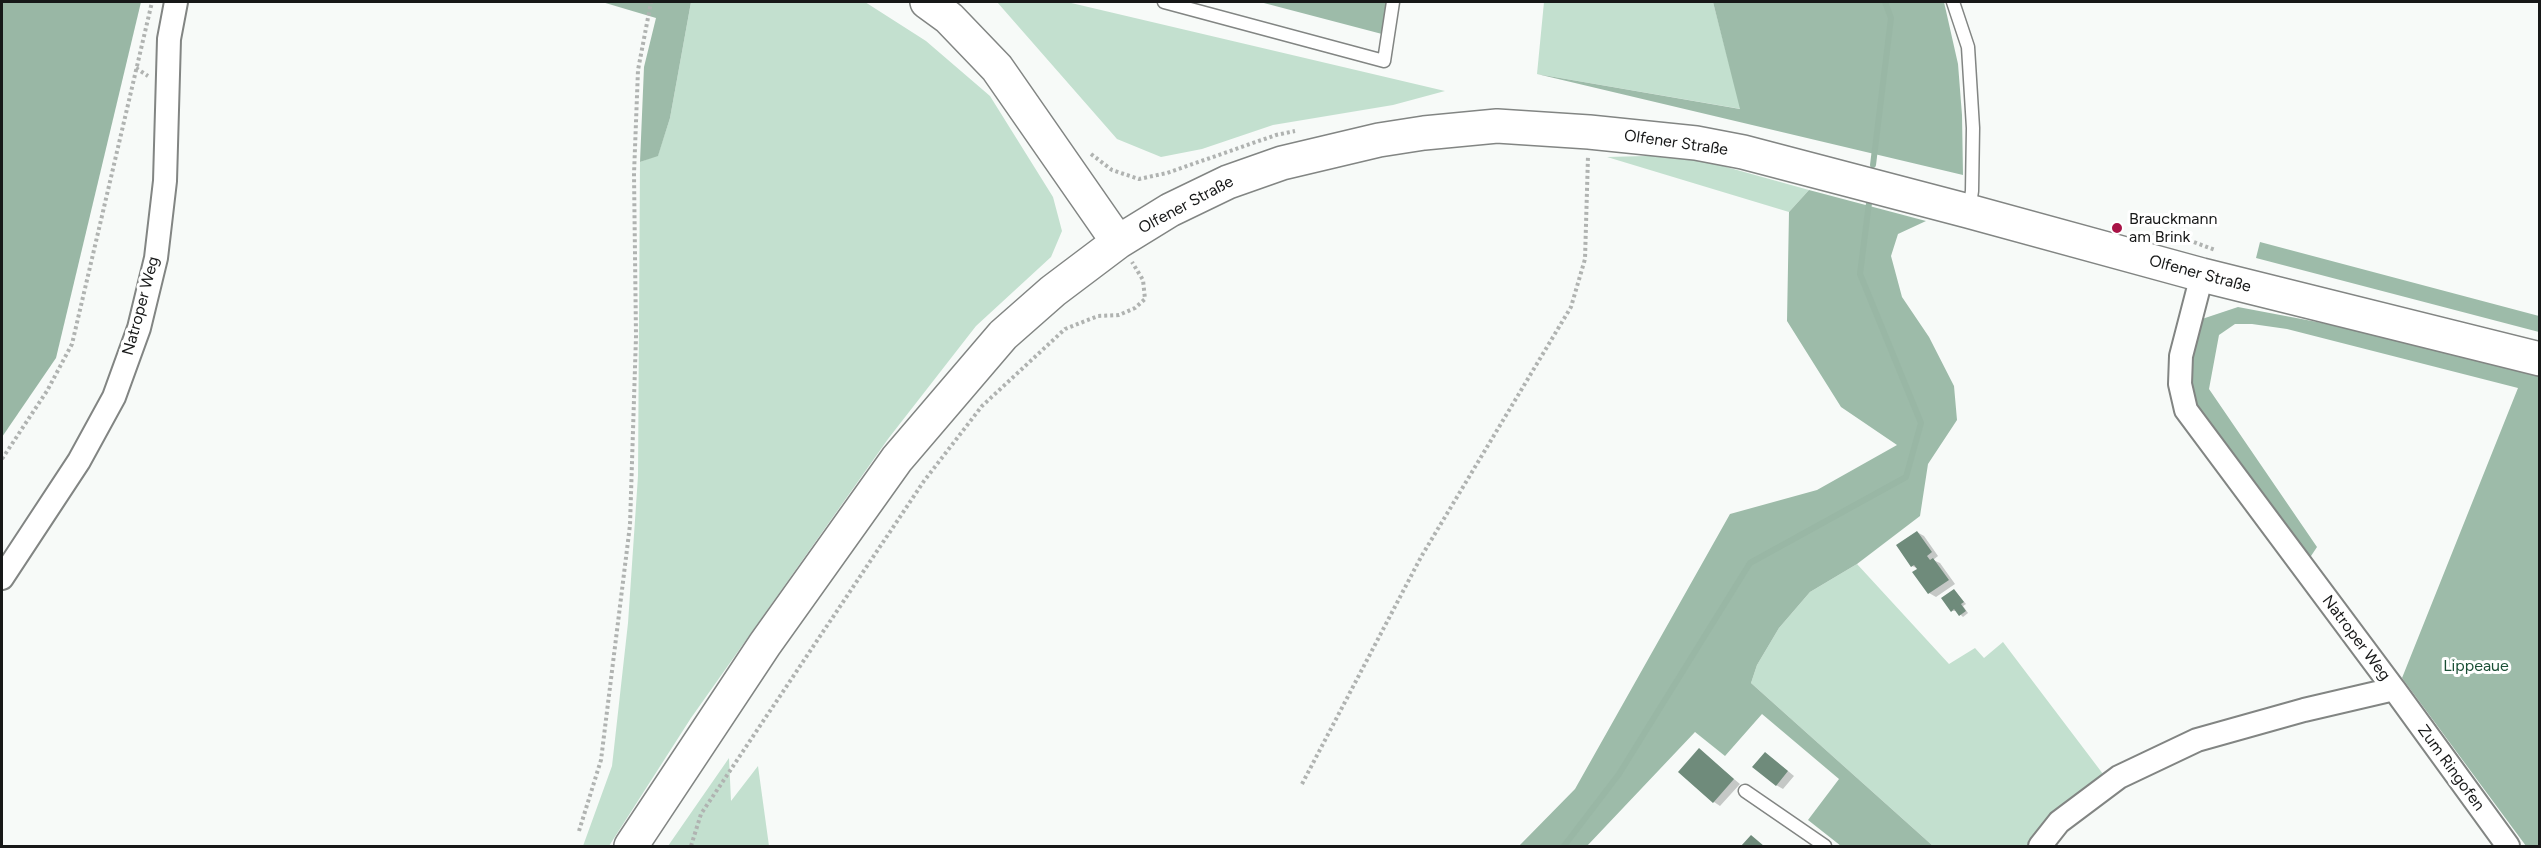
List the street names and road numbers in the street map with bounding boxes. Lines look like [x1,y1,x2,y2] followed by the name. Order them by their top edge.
[1623,126,1729,160] street label: Olfener Straße
[1135,172,1237,238] street label: Olfener Straße
[2147,251,2253,297] street label: Olfener Straße
[119,254,163,358] street label: Natroper Weg
[2318,592,2394,684] street label: Natroper Weg
[2413,721,2489,815] street label: Zum Ringofen

